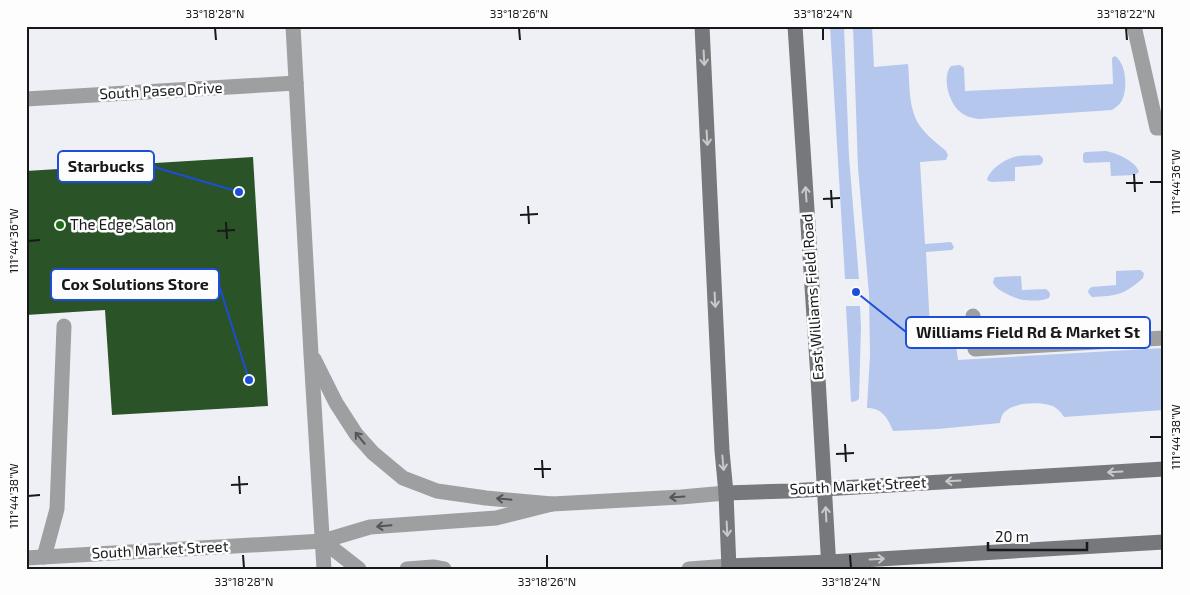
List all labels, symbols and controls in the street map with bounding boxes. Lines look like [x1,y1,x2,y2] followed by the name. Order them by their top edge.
[186,6,245,20] text: 33°18'28"N
[490,6,548,20] text: 33°18'26"N
[793,6,853,20] text: 33°18'24"N
[1097,6,1155,20] text: 33°18'22"N
[699,50,708,66] one-way arrow
[99,78,223,102] street label: South Paseo Drive
[703,130,712,146] one-way arrow
[1168,149,1182,215] text: 111°44'36"W
[58,151,154,182] callout: Starbucks
[68,156,144,175] text: Starbucks
[801,187,811,203] one-way arrow
[6,208,20,274] text: 111°44'36"W
[797,213,827,381] street label: East Williams Field Road
[70,215,174,233] place label: The Edge Salon
[54,219,66,231] marker: The Edge Salon
[51,269,219,300] callout: Cox Solutions Store
[61,274,209,293] text: Cox Solutions Store
[711,292,720,308] one-way arrow
[906,317,1150,348] callout: Williams Field Rd & Market St
[916,322,1140,341] text: Williams Field Rd & Market St
[1168,404,1182,470] text: 111°44'38"W
[355,432,366,445] one-way arrow
[719,454,728,470] one-way arrow
[6,463,20,529] text: 111°44'38"W
[1107,467,1123,476] one-way arrow
[789,472,927,498] street label: South Market Street
[945,476,961,485] one-way arrow
[669,492,685,501] one-way arrow
[496,495,512,504] one-way arrow
[822,506,831,522] one-way arrow
[988,520,1086,552] scale bar
[376,521,392,531] one-way arrow
[723,521,732,537] one-way arrow
[995,527,1029,545] text: 20 m
[91,536,229,562] street label: South Market Street
[869,555,885,564] one-way arrow
[215,574,274,588] text: 33°18'28"N
[518,574,576,588] text: 33°18'26"N
[821,574,881,588] text: 33°18'24"N

